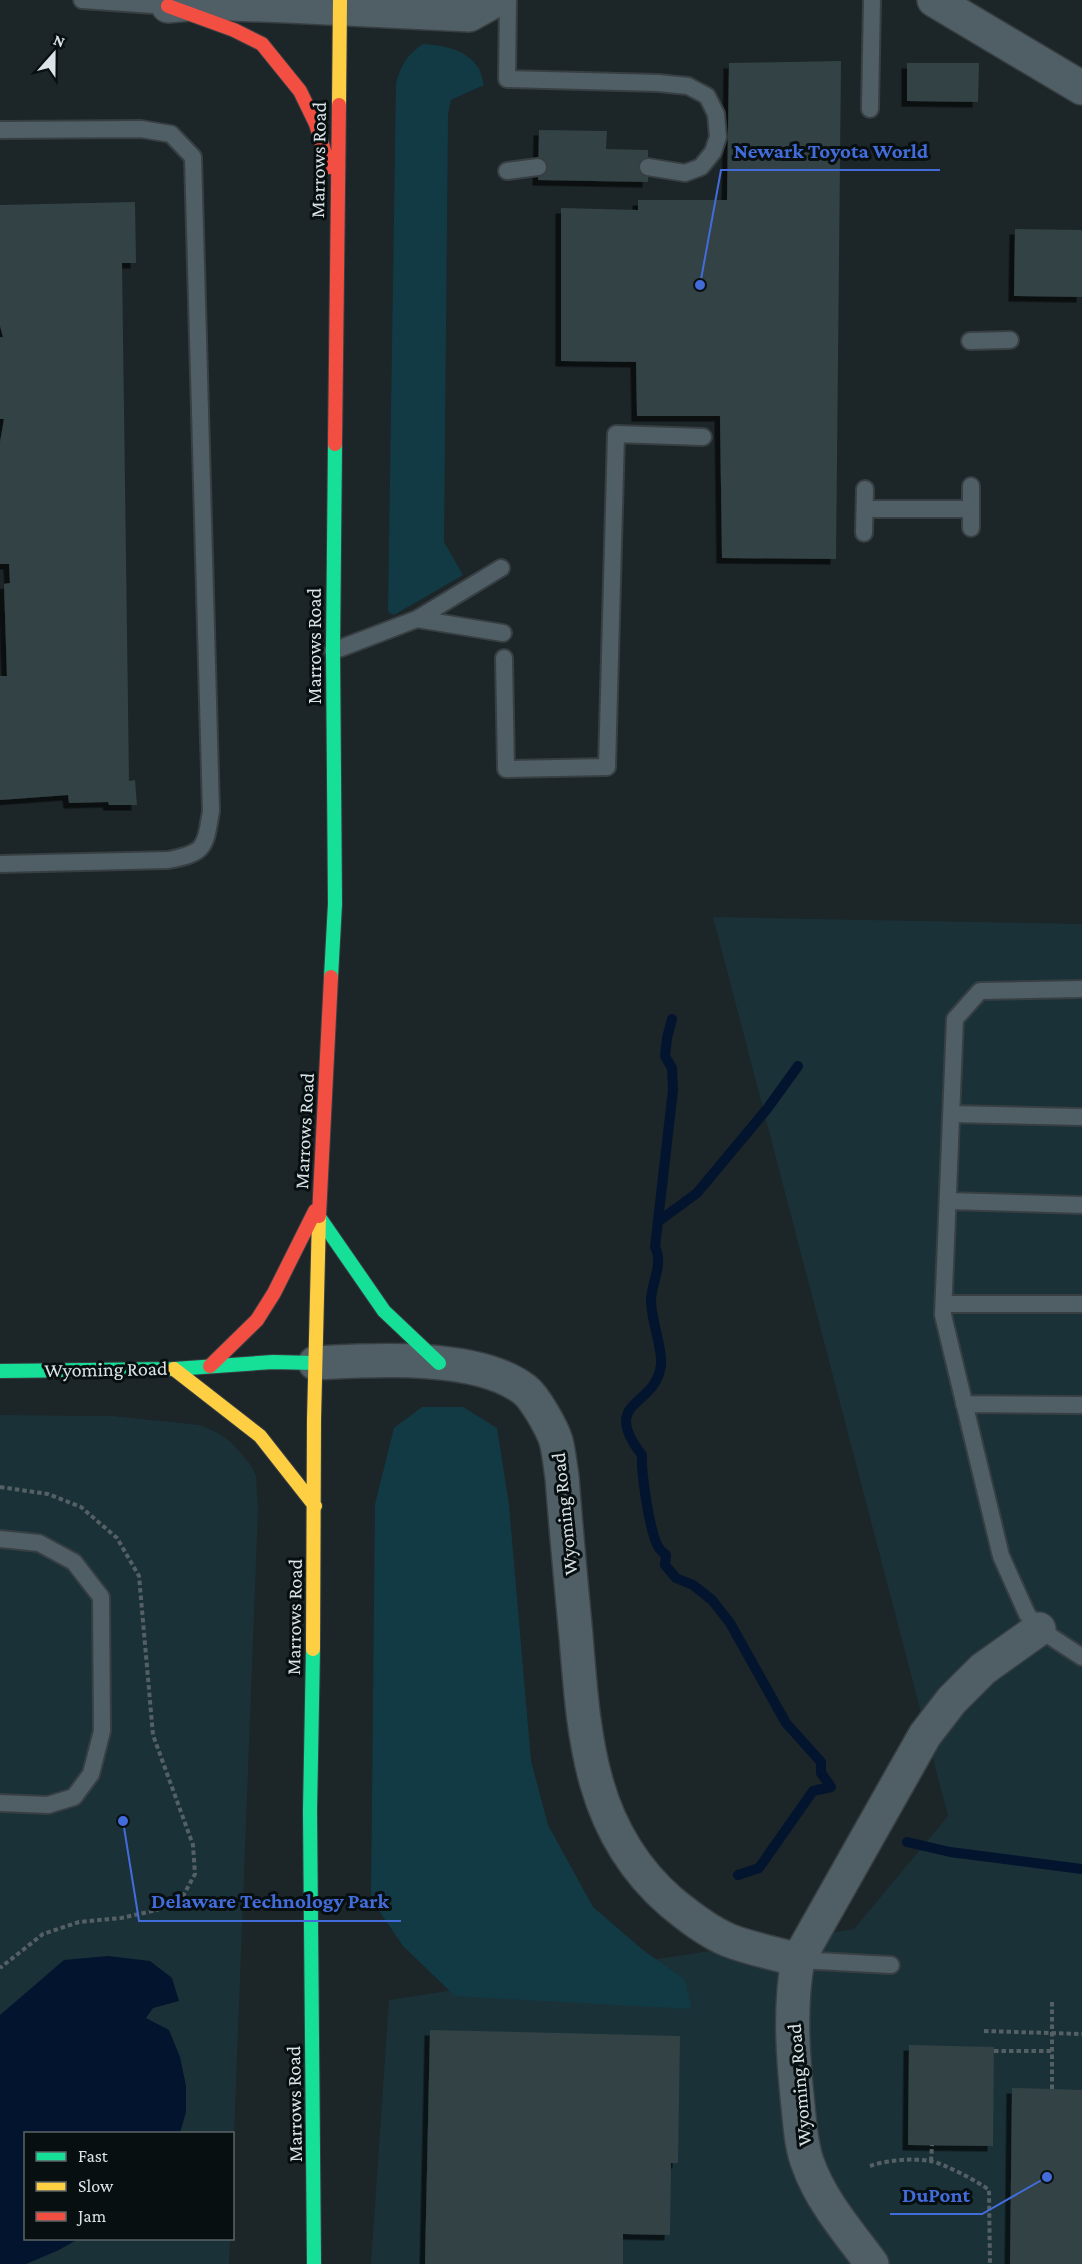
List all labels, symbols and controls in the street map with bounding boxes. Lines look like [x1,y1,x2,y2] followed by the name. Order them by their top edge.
[24,24,84,84] north arrow
[51,31,67,50] text: N
[306,101,330,218] street label: Marrows Road
[721,131,940,170] callout: Newark Toyota World
[734,139,929,163] text: Newark Toyota World
[303,587,325,704] street label: Marrows Road
[290,1072,318,1190] street label: Marrows Road
[44,1357,168,1382] street label: Wyoming Road
[547,1451,582,1576] street label: Wyoming Road
[282,1558,306,1675] street label: Marrows Road
[139,1882,401,1921] callout: Delaware Technology Park
[151,1889,389,1913] text: Delaware Technology Park
[783,2022,816,2147] street label: Wyoming Road
[282,2045,306,2162] street label: Marrows Road
[24,2132,234,2240] legend
[78,2146,109,2166] text: Fast
[890,2175,982,2214] callout: DuPont
[78,2176,114,2196] text: Slow
[902,2183,971,2207] text: DuPont
[76,2206,107,2226] text: Jam

